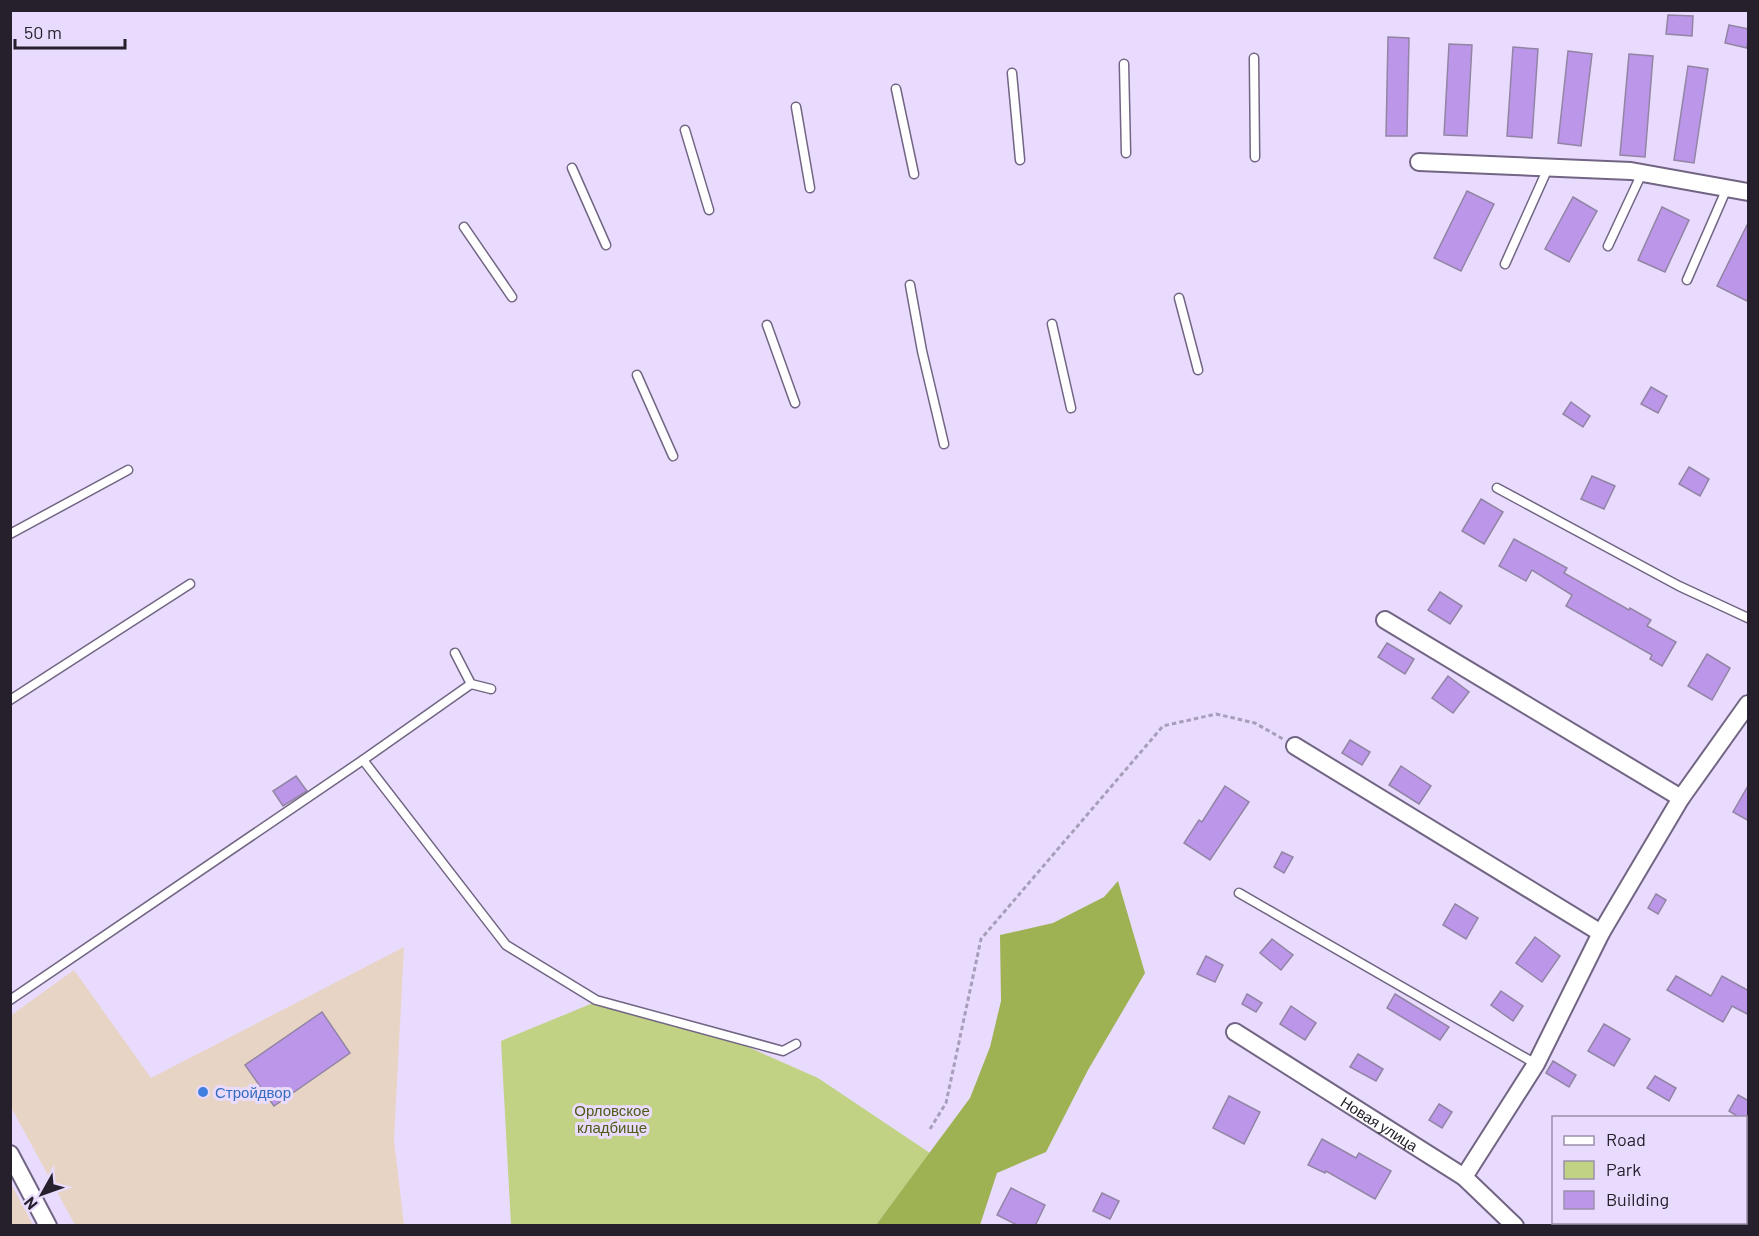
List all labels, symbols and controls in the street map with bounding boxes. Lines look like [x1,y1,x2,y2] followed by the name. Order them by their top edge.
[15,12,124,50] scale bar
[24,21,62,43] text: 50 m
[215,1083,291,1101] place label: Стройдвор
[196,1085,210,1099] marker: Стройдвор
[1338,1092,1422,1155] street label: Новая улица
[574,1101,650,1136] park label: Орловское кладбище
[1552,1116,1747,1224] legend
[1606,1128,1646,1150] text: Road
[1606,1158,1641,1180] text: Park
[12,1164,72,1224] north arrow
[1606,1188,1669,1210] text: Building
[19,1194,41,1214] text: N

